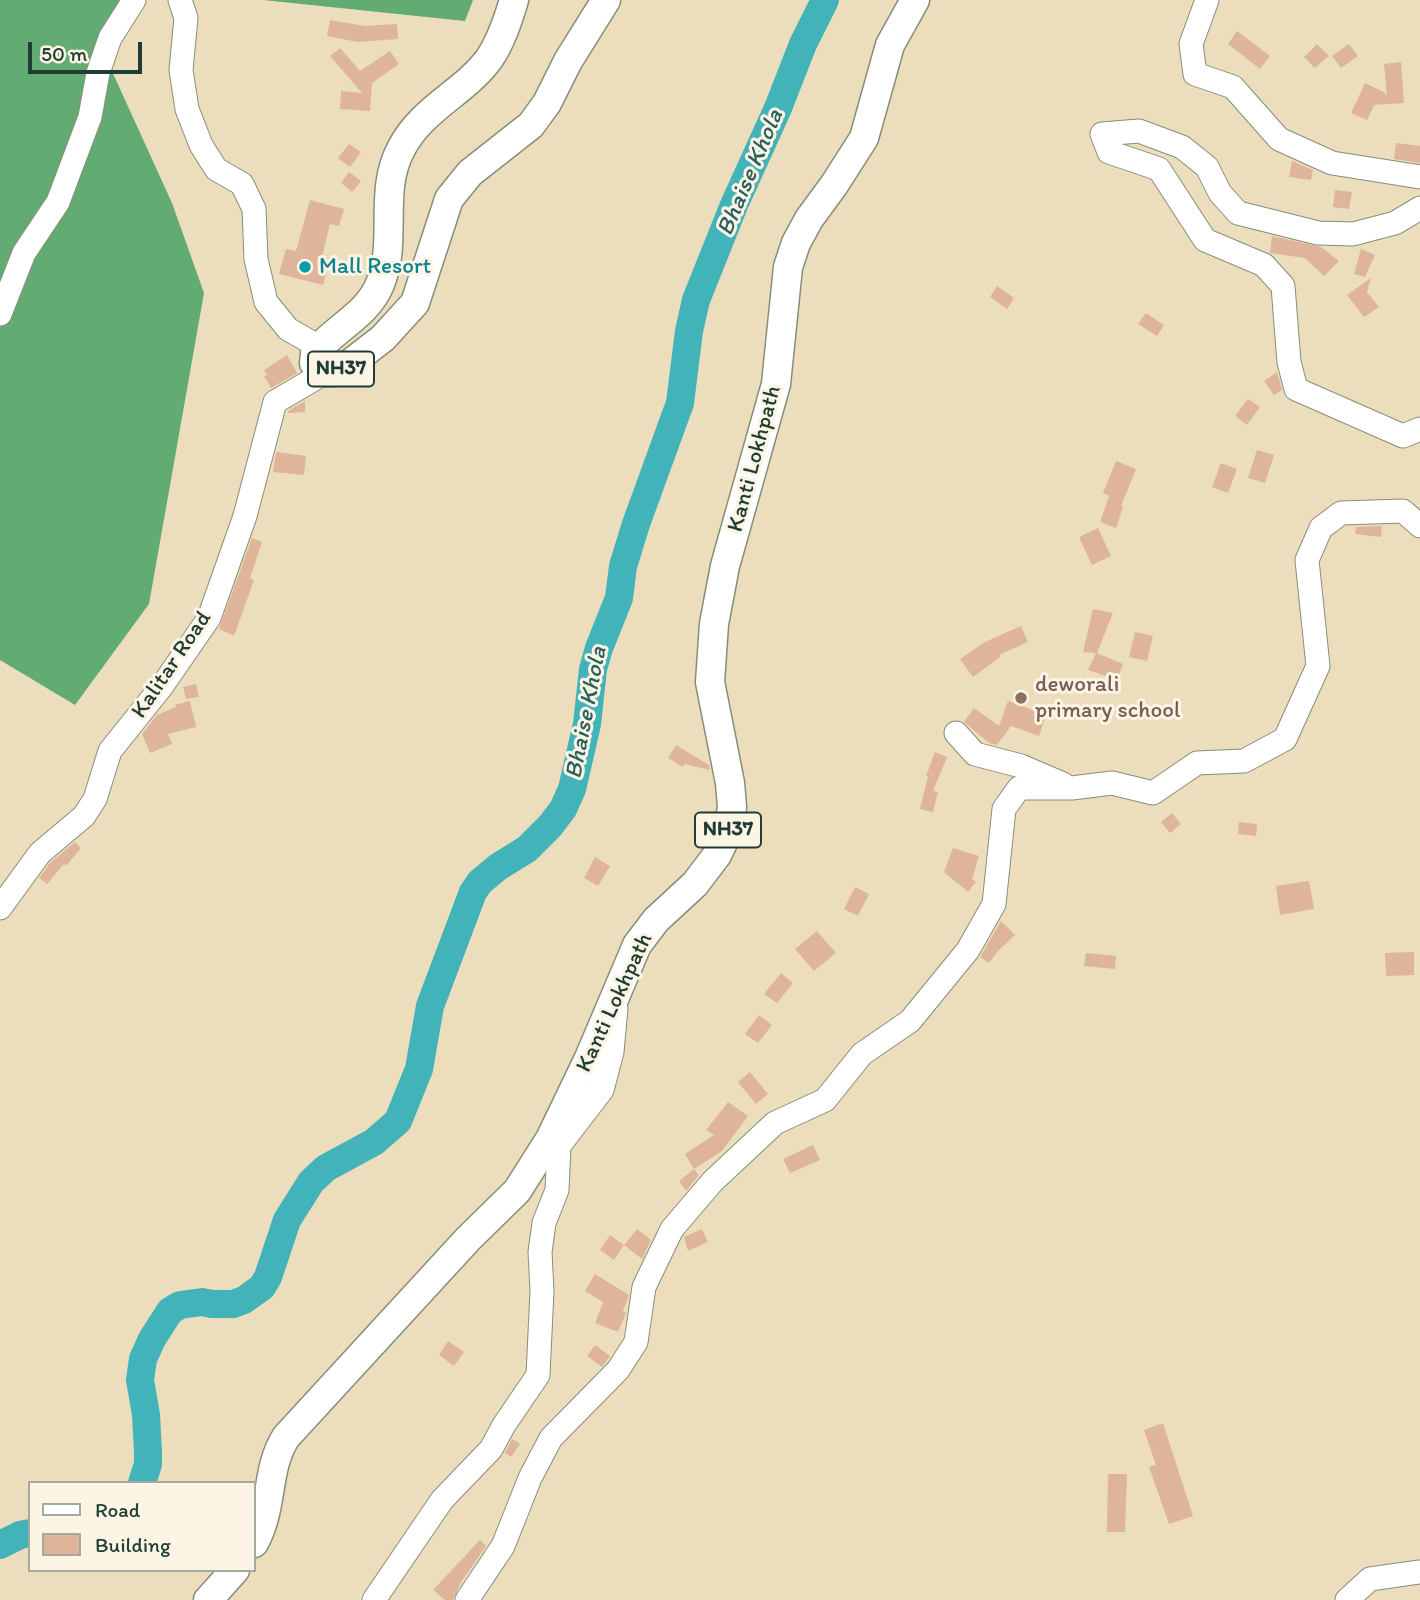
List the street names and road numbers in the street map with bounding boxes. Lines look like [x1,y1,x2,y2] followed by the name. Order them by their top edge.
[308,352,374,386] road number: NH37
[722,383,788,535] street label: Kanti Lokhpath
[126,606,218,724] street label: Kalitar Road
[695,812,761,848] road number: NH37
[571,929,659,1077] street label: Kanti Lokhpath

